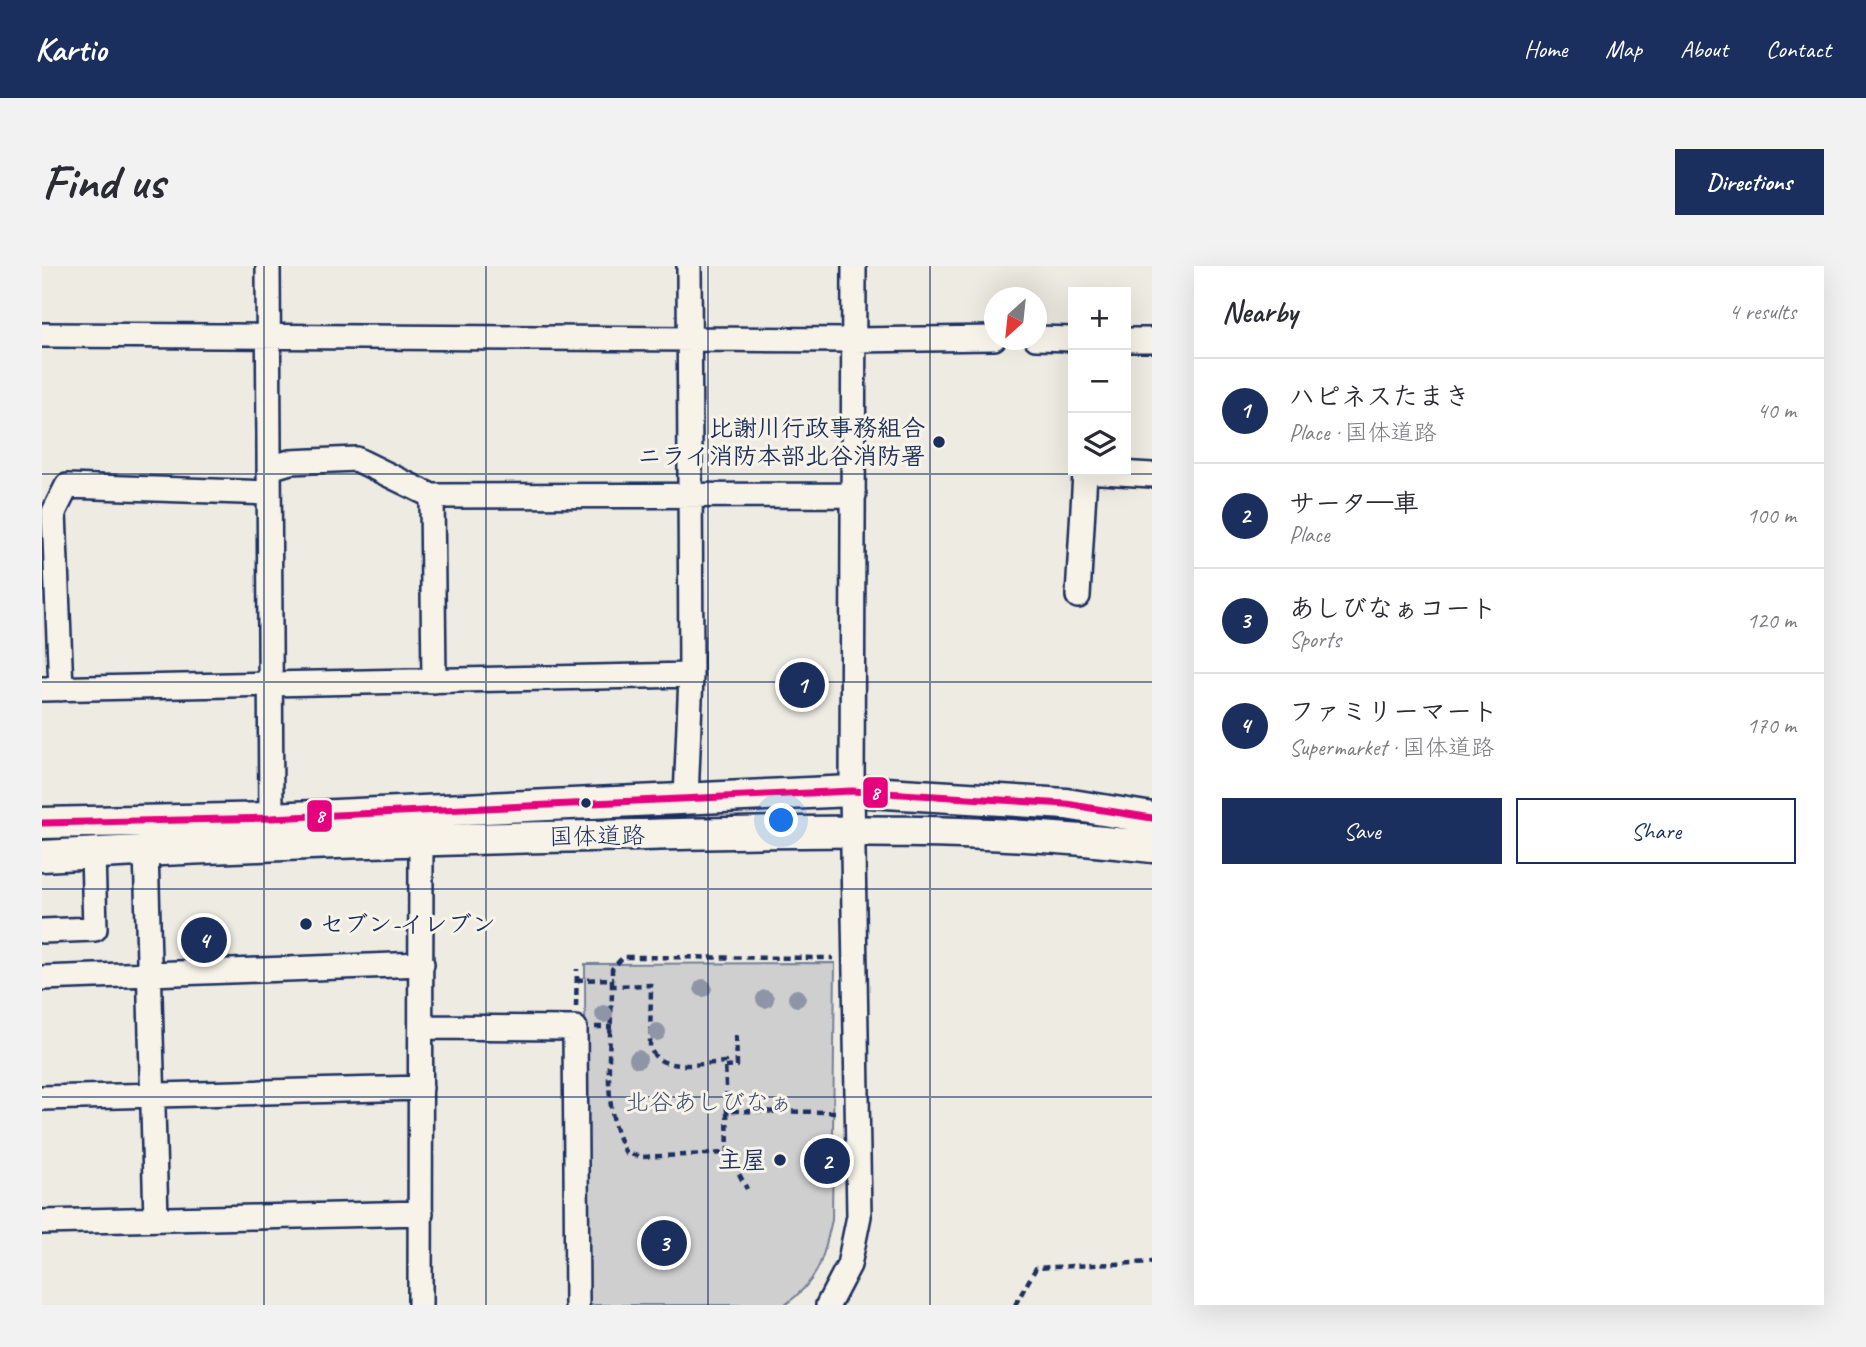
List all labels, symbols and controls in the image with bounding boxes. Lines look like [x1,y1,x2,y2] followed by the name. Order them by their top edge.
[35,28,106,70] text: Kartio
[1524,34,1567,64] text: Home
[1605,34,1642,64] text: Map
[1680,34,1728,64] text: About
[1766,34,1831,64] text: Contact
[1675,149,1824,215] button: Directions
[42,151,164,213] text: Find us
[984,287,1047,350] north arrow
[1068,287,1131,476] map controls
[1068,287,1131,350] button: +
[1222,293,1298,331] text: Nearby
[1729,297,1796,326] text: 4 results
[1068,350,1131,413] button: −
[1289,380,1470,413] text: ハピネスたまき
[1240,396,1250,425] text: 1
[1757,396,1796,425] text: 40 m
[637,413,925,471] place label: 比謝川行政事務組合 ニライ消防本部北谷消防署
[1068,413,1131,476] button: layers
[1289,418,1437,447] text: Place · 国体道路
[931,434,947,450] marker: 比謝川行政事務組合 ニライ消防本部北谷消防署
[1289,487,1419,520] text: サータ―車
[1240,501,1250,530] text: 2
[1747,501,1796,530] text: 100 m
[1289,520,1329,549] text: Place
[1289,592,1497,625] text: あしびなぁコート
[1240,606,1250,635] text: 3
[1747,606,1796,635] text: 120 m
[1289,625,1341,654] text: Sports
[779,659,825,711] pin: 1
[1289,695,1498,728] text: ファミリーマート
[1240,711,1250,740] text: 4
[1747,711,1796,740] text: 170 m
[1289,733,1494,762] text: Supermarket · 国体道路
[862,776,889,809] line badge: 8
[871,781,882,805] text: 8
[579,796,593,810] unlabelled marker
[1222,798,1502,864] button: Save
[1516,798,1796,864] button: Share
[306,799,333,833] line badge: 8
[764,803,798,837] your location
[316,804,327,828] text: 8
[549,820,645,852] street label: 国体道路
[320,909,496,939] place label: セブン-イレブン
[181,914,227,966] pin: 4
[298,916,314,932] marker: セブン-イレブン
[625,1087,793,1117] park label: 北谷あしびなぁ
[804,1135,850,1187] pin: 2
[718,1145,766,1175] place label: 主屋
[772,1152,788,1168] marker: 主屋
[641,1217,687,1269] pin: 3

